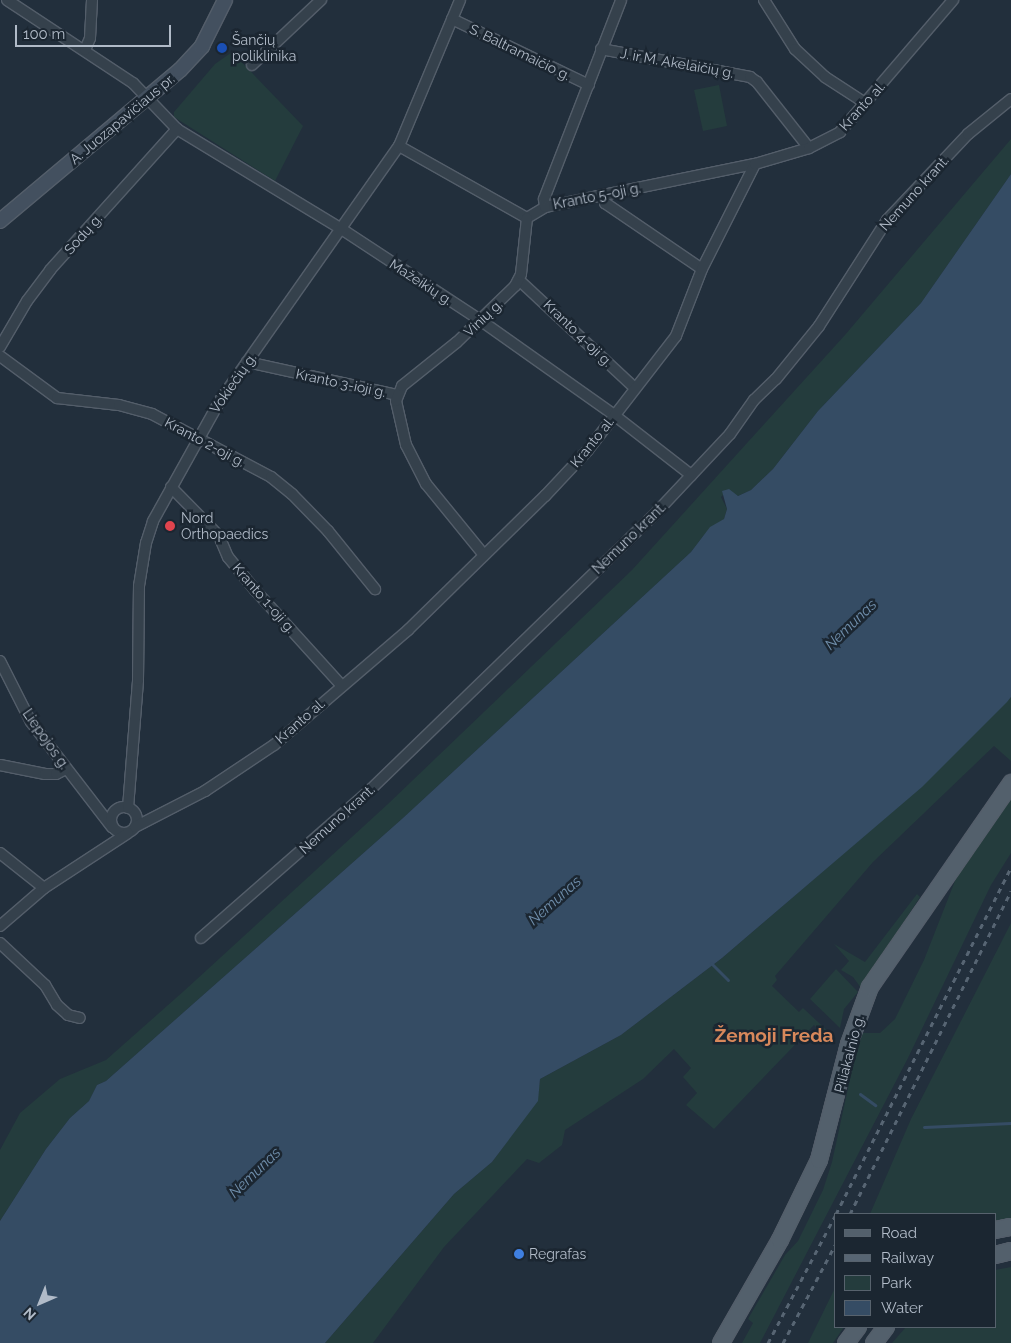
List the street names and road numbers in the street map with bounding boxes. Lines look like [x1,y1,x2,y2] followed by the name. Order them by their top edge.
[467,20,573,84] street label: S. Baltramaičio g.
[618,45,736,81] street label: J. ir M. Akelaičių g.
[66,70,178,168] street label: A. Juozapavičiaus pr.
[836,78,888,134] street label: Kranto al.
[876,152,952,234] street label: Nemuno krant.
[552,179,642,213] street label: Kranto 5-oji g.
[60,210,106,258] street label: Sodų g.
[386,255,456,309] street label: Mažeikių g.
[460,296,506,340] street label: Vinių g.
[540,296,616,370] street label: Kranto 4-oji g.
[206,350,260,416] street label: Vokiečių g.
[294,365,388,401] street label: Kranto 3-ioji g.
[567,413,617,471] street label: Kranto al.
[162,414,248,470] street label: Kranto 2-oji g.
[589,499,669,577] street label: Nemuno krant.
[229,560,299,636] street label: Kranto 1-oji g.
[272,695,328,747] street label: Kranto al.
[19,706,73,772] street label: Liepojos g.
[296,781,378,857] street label: Nemuno krant.
[831,1013,867,1095] street label: Piliakalnio g.

